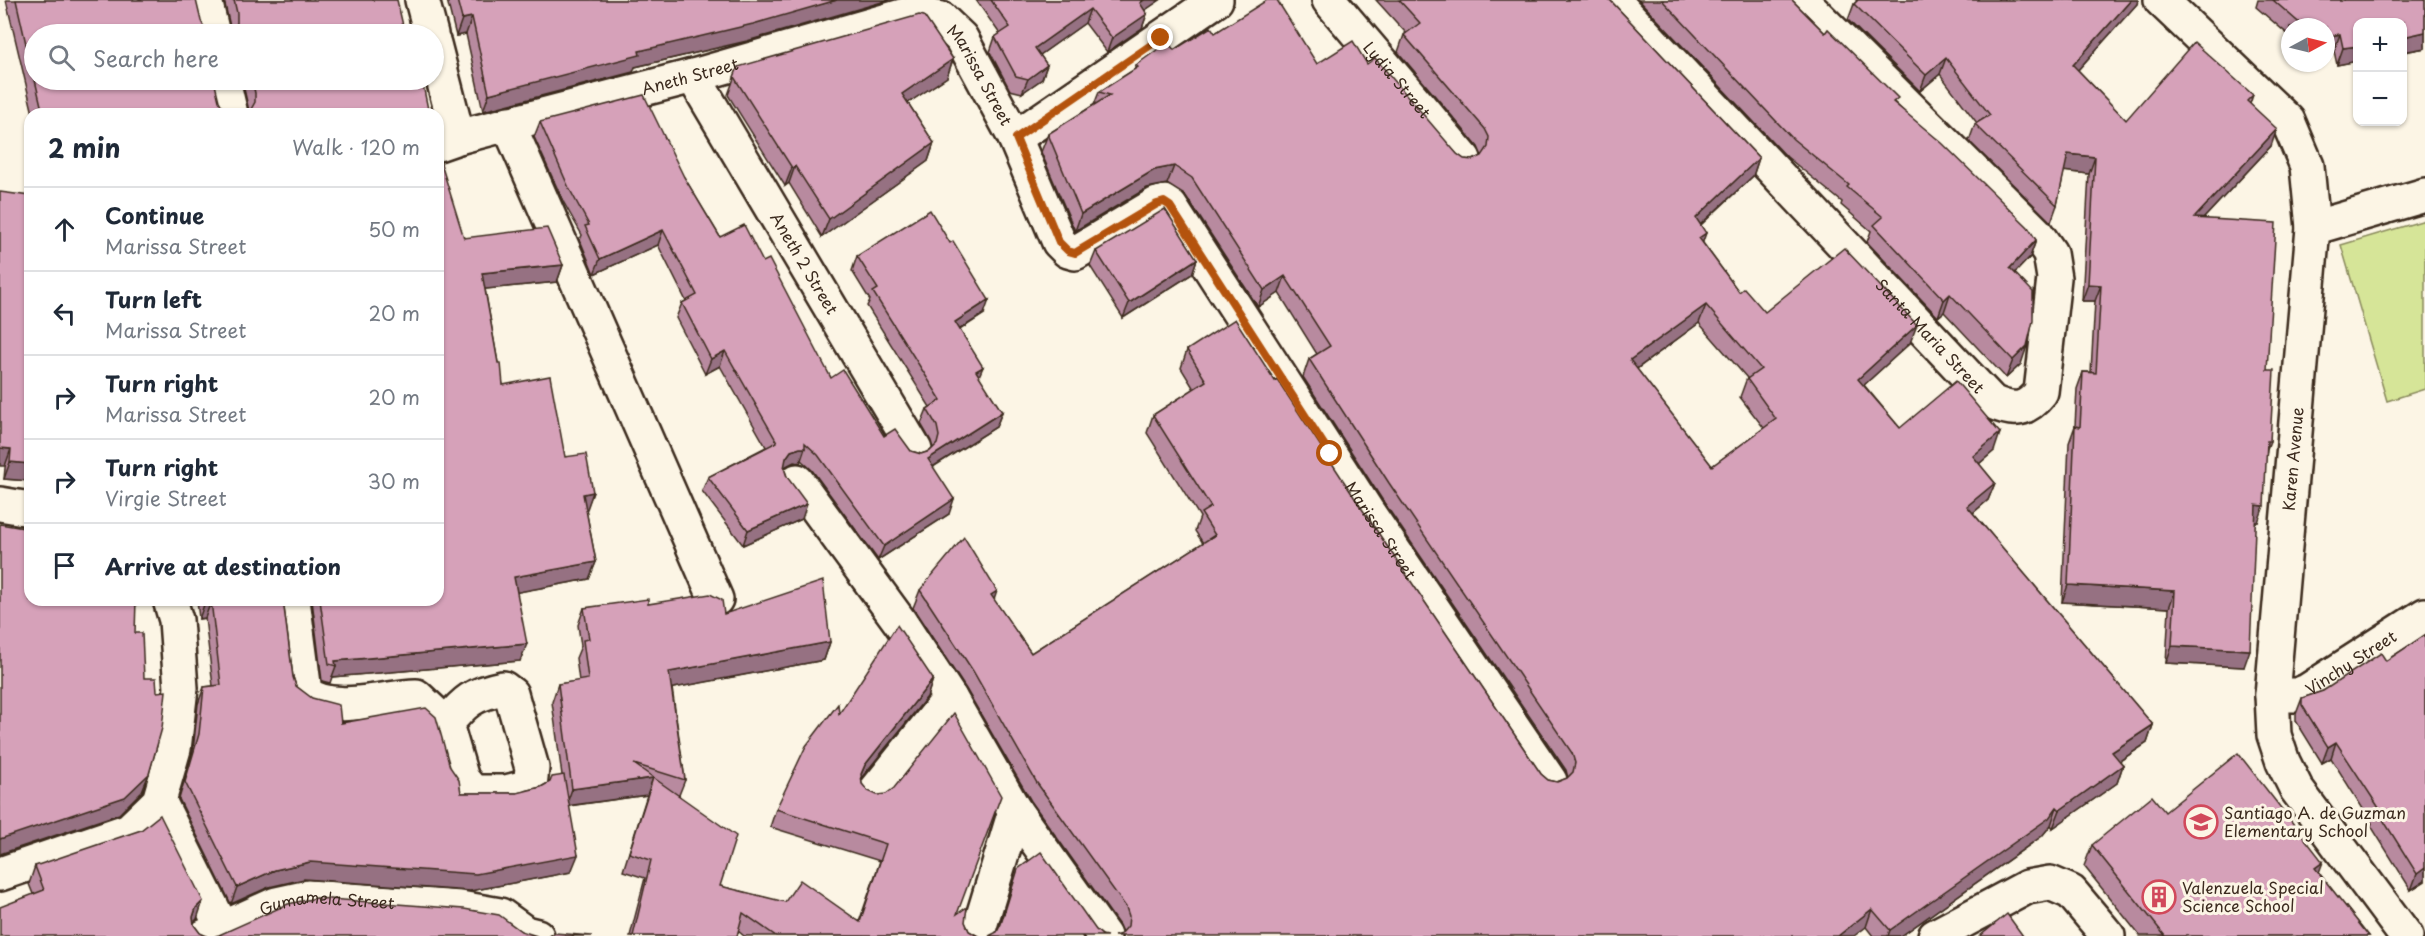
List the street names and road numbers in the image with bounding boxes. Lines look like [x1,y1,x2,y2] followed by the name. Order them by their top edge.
[942,18,1019,130] street label: Marissa Street
[1358,36,1438,123] street label: Lydia Street
[639,50,741,100] street label: Aneth Street
[765,207,845,319] street label: Aneth 2 Street
[1871,273,1991,399] street label: Santa Maria Street
[2276,406,2309,512] street label: Karen Avenue
[1340,476,1423,584] street label: Marissa Street
[2300,623,2401,700] street label: Vinchy Street
[255,884,396,921] street label: Gumamela Street

